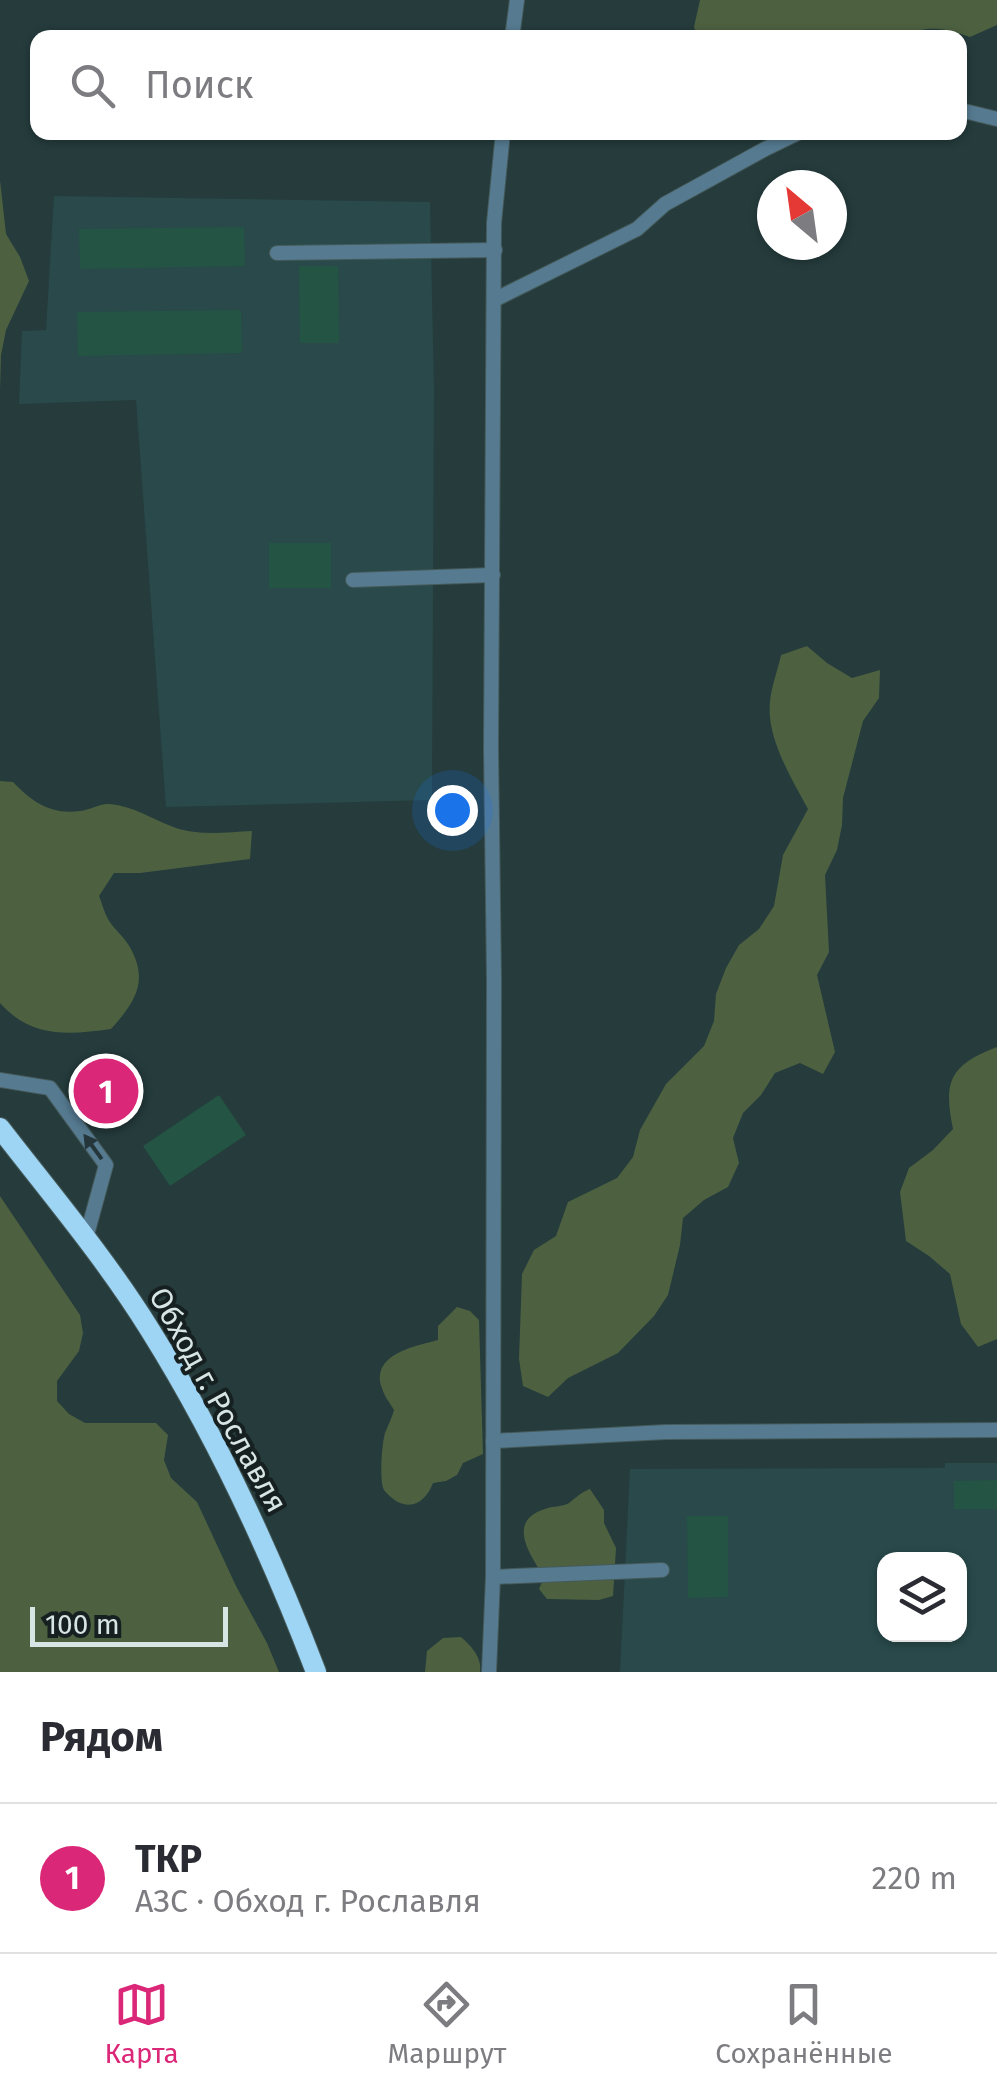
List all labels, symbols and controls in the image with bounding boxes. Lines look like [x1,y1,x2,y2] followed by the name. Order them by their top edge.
[30,30,967,140] search box
[65,58,120,113] icon: search
[145,62,254,108] text: Поиск
[757,170,847,260] north arrow
[427,785,478,836] your location
[74,1054,138,1128] pin: 1
[84,1134,104,1160] one-way arrow
[141,1281,295,1519] street label: Обход г. Рославля
[877,1552,967,1642] map controls
[877,1552,967,1642] button: layers
[30,1602,228,1646] scale bar
[45,1608,120,1641] text: 100 m
[40,1712,163,1762] text: Рядом
[135,1836,202,1882] text: ТКР
[65,1859,80,1897] text: 1
[872,1859,957,1897] text: 220 m
[135,1882,481,1920] text: АЗС · Обход г. Рославля
[104,1977,179,2070] tab: Карта
[388,1977,506,2070] tab: Маршрут
[715,1977,893,2070] tab: Сохранённые

